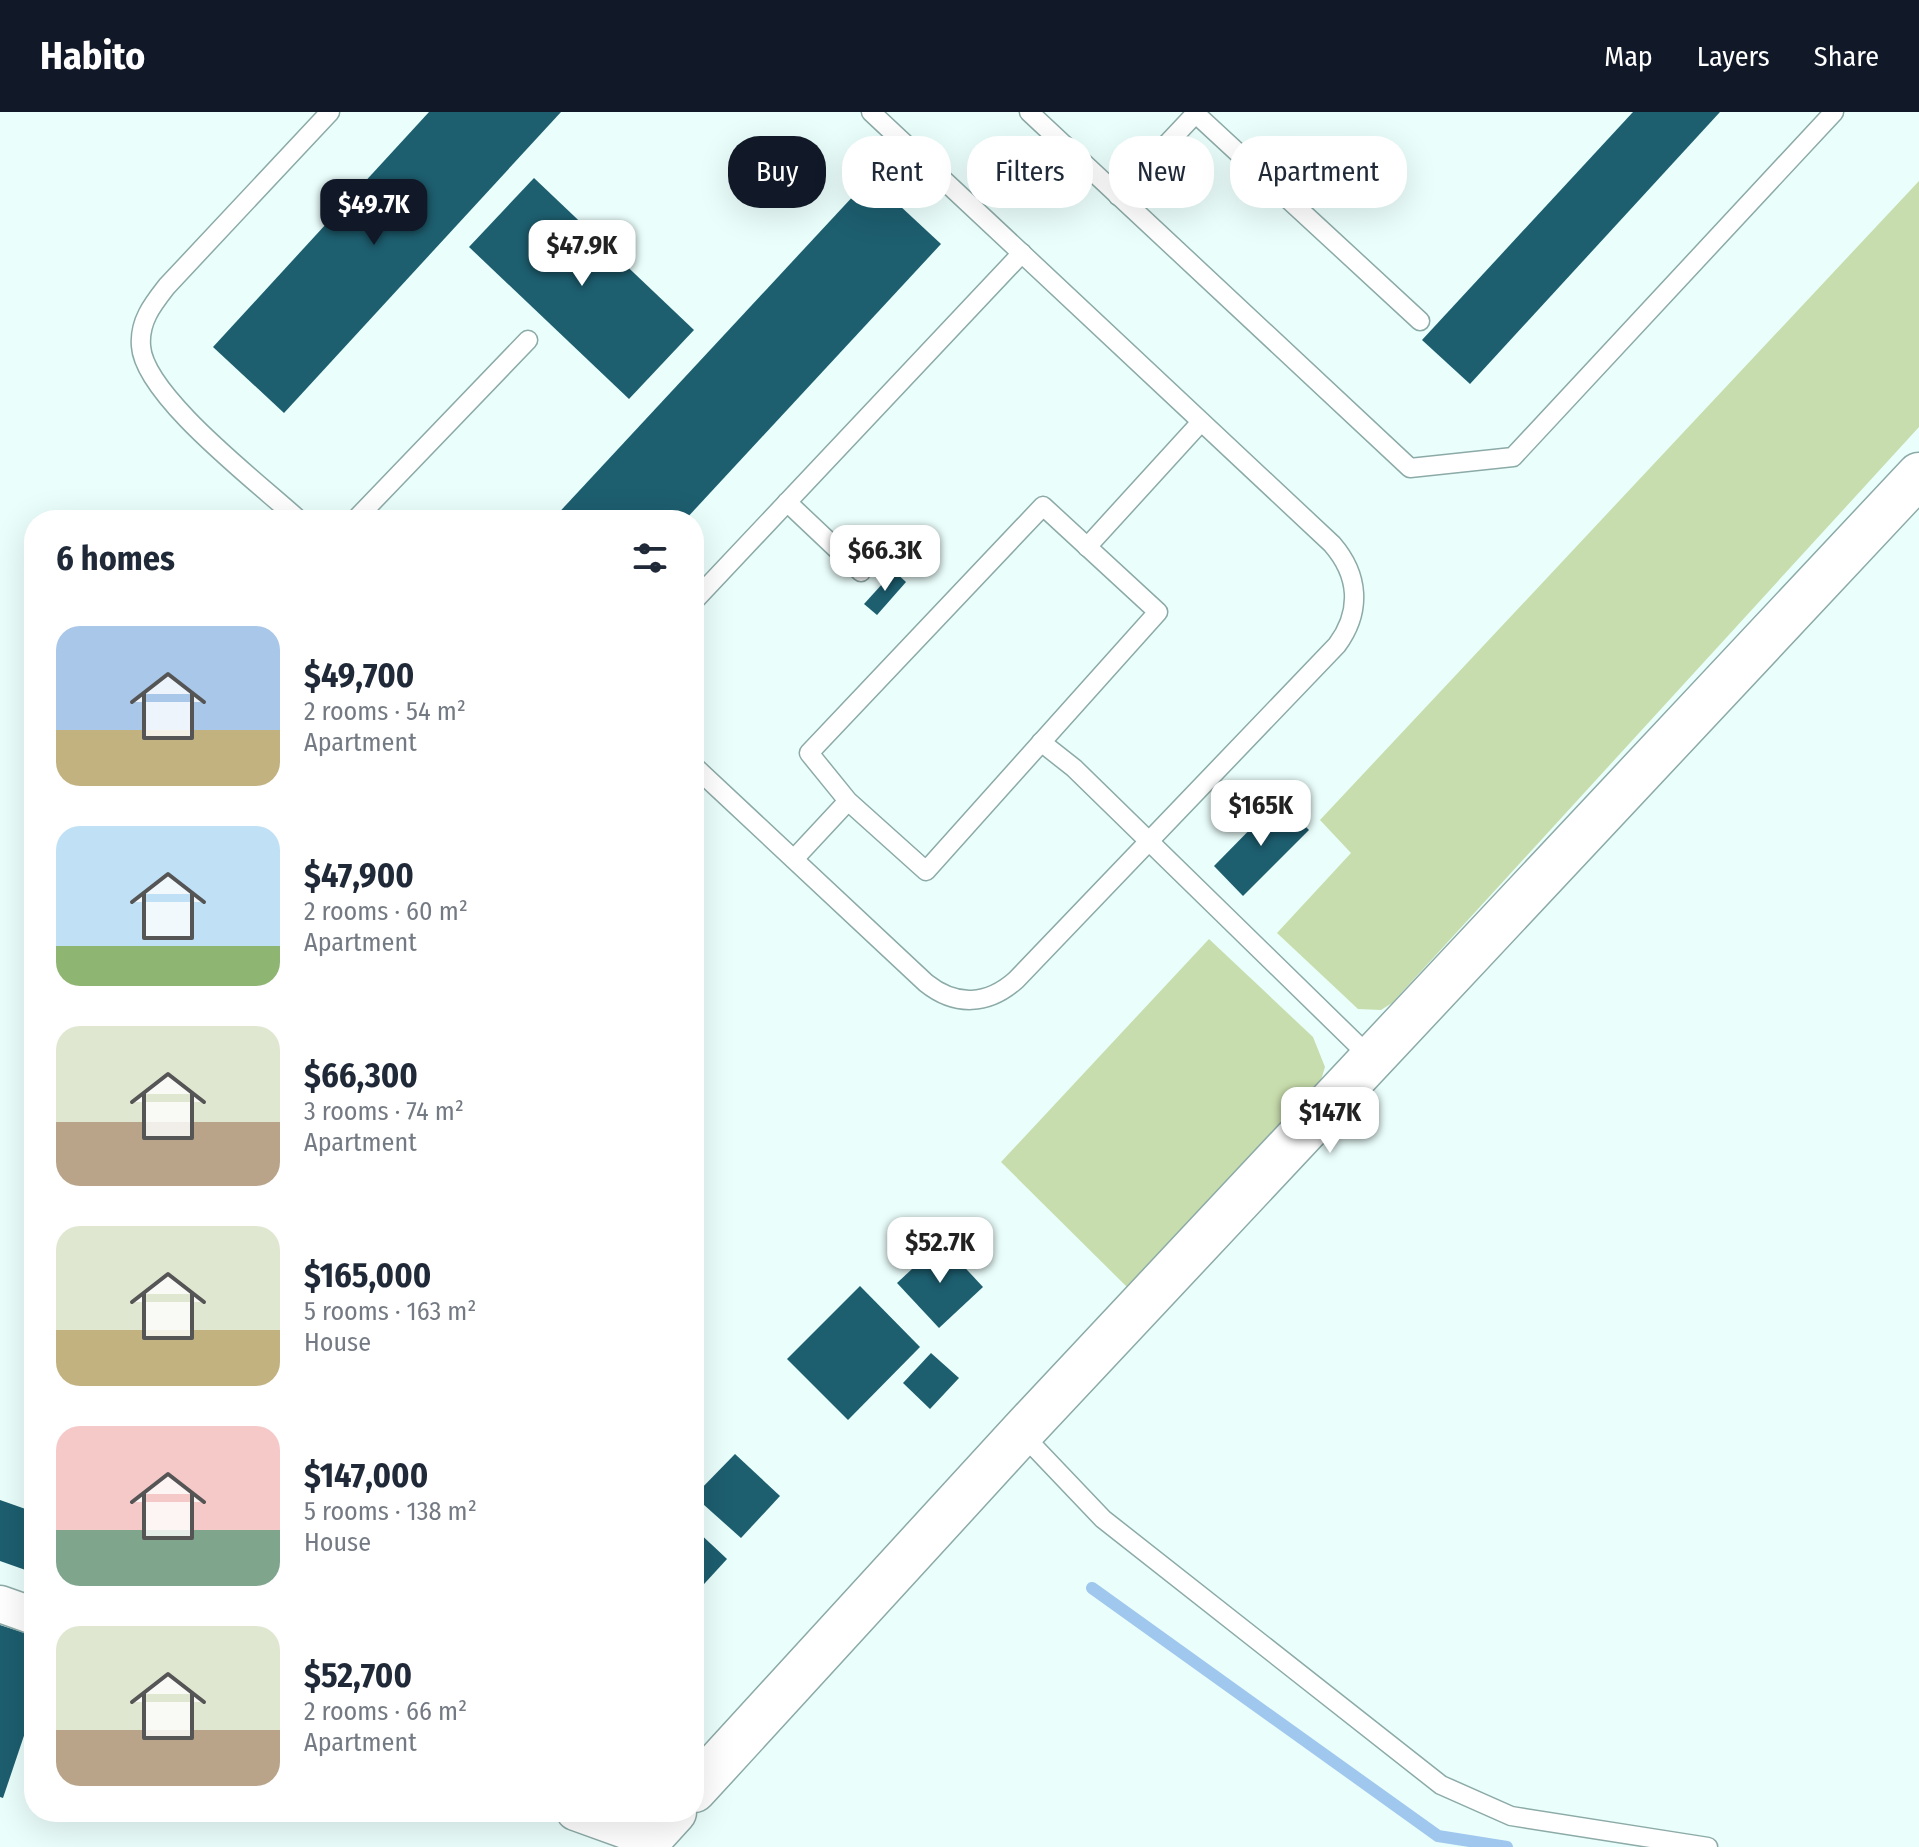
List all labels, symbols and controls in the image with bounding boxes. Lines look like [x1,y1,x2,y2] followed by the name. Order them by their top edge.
[40,33,145,79] text: Habito
[1604,40,1653,73] text: Map
[1697,40,1770,73] text: Layers
[1814,40,1879,73] text: Share
[728,136,826,208] chip: Buy
[842,136,951,208] chip: Rent
[967,136,1093,208] chip: Filters
[1109,136,1214,208] chip: New
[1230,136,1407,208] chip: Apartment
[309,179,439,247] pin: $49.7K
[338,189,410,220] text: $49.7K
[517,220,647,288] pin: $47.9K
[547,230,617,261] text: $47.9K
[820,525,950,593] pin: $66.3K
[848,535,922,566] text: $66.3K
[628,536,672,580] icon: filters
[56,538,175,579] text: 6 homes
[304,655,414,696] text: $49,700
[120,658,216,754] icon: home
[304,696,466,727] text: 2 rooms · 54 m²
[304,727,417,758] text: Apartment
[1205,780,1317,848] pin: $165K
[1229,790,1293,821] text: $165K
[304,855,414,896] text: $47,900
[120,858,216,954] icon: home
[304,896,468,927] text: 2 rooms · 60 m²
[304,927,417,958] text: Apartment
[304,1055,418,1096] text: $66,300
[120,1058,216,1154] icon: home
[1274,1087,1386,1155] pin: $147K
[304,1096,464,1127] text: 3 rooms · 74 m²
[1299,1097,1361,1128] text: $147K
[304,1127,417,1158] text: Apartment
[875,1217,1005,1285] pin: $52.7K
[905,1227,975,1258] text: $52.7K
[304,1255,431,1296] text: $165,000
[120,1258,216,1354] icon: home
[304,1296,477,1327] text: 5 rooms · 163 m²
[304,1327,371,1358] text: House
[304,1455,428,1496] text: $147,000
[120,1458,216,1554] icon: home
[304,1496,477,1527] text: 5 rooms · 138 m²
[304,1527,371,1558] text: House
[304,1655,412,1696] text: $52,700
[120,1658,216,1754] icon: home
[304,1696,467,1727] text: 2 rooms · 66 m²
[304,1727,417,1758] text: Apartment

